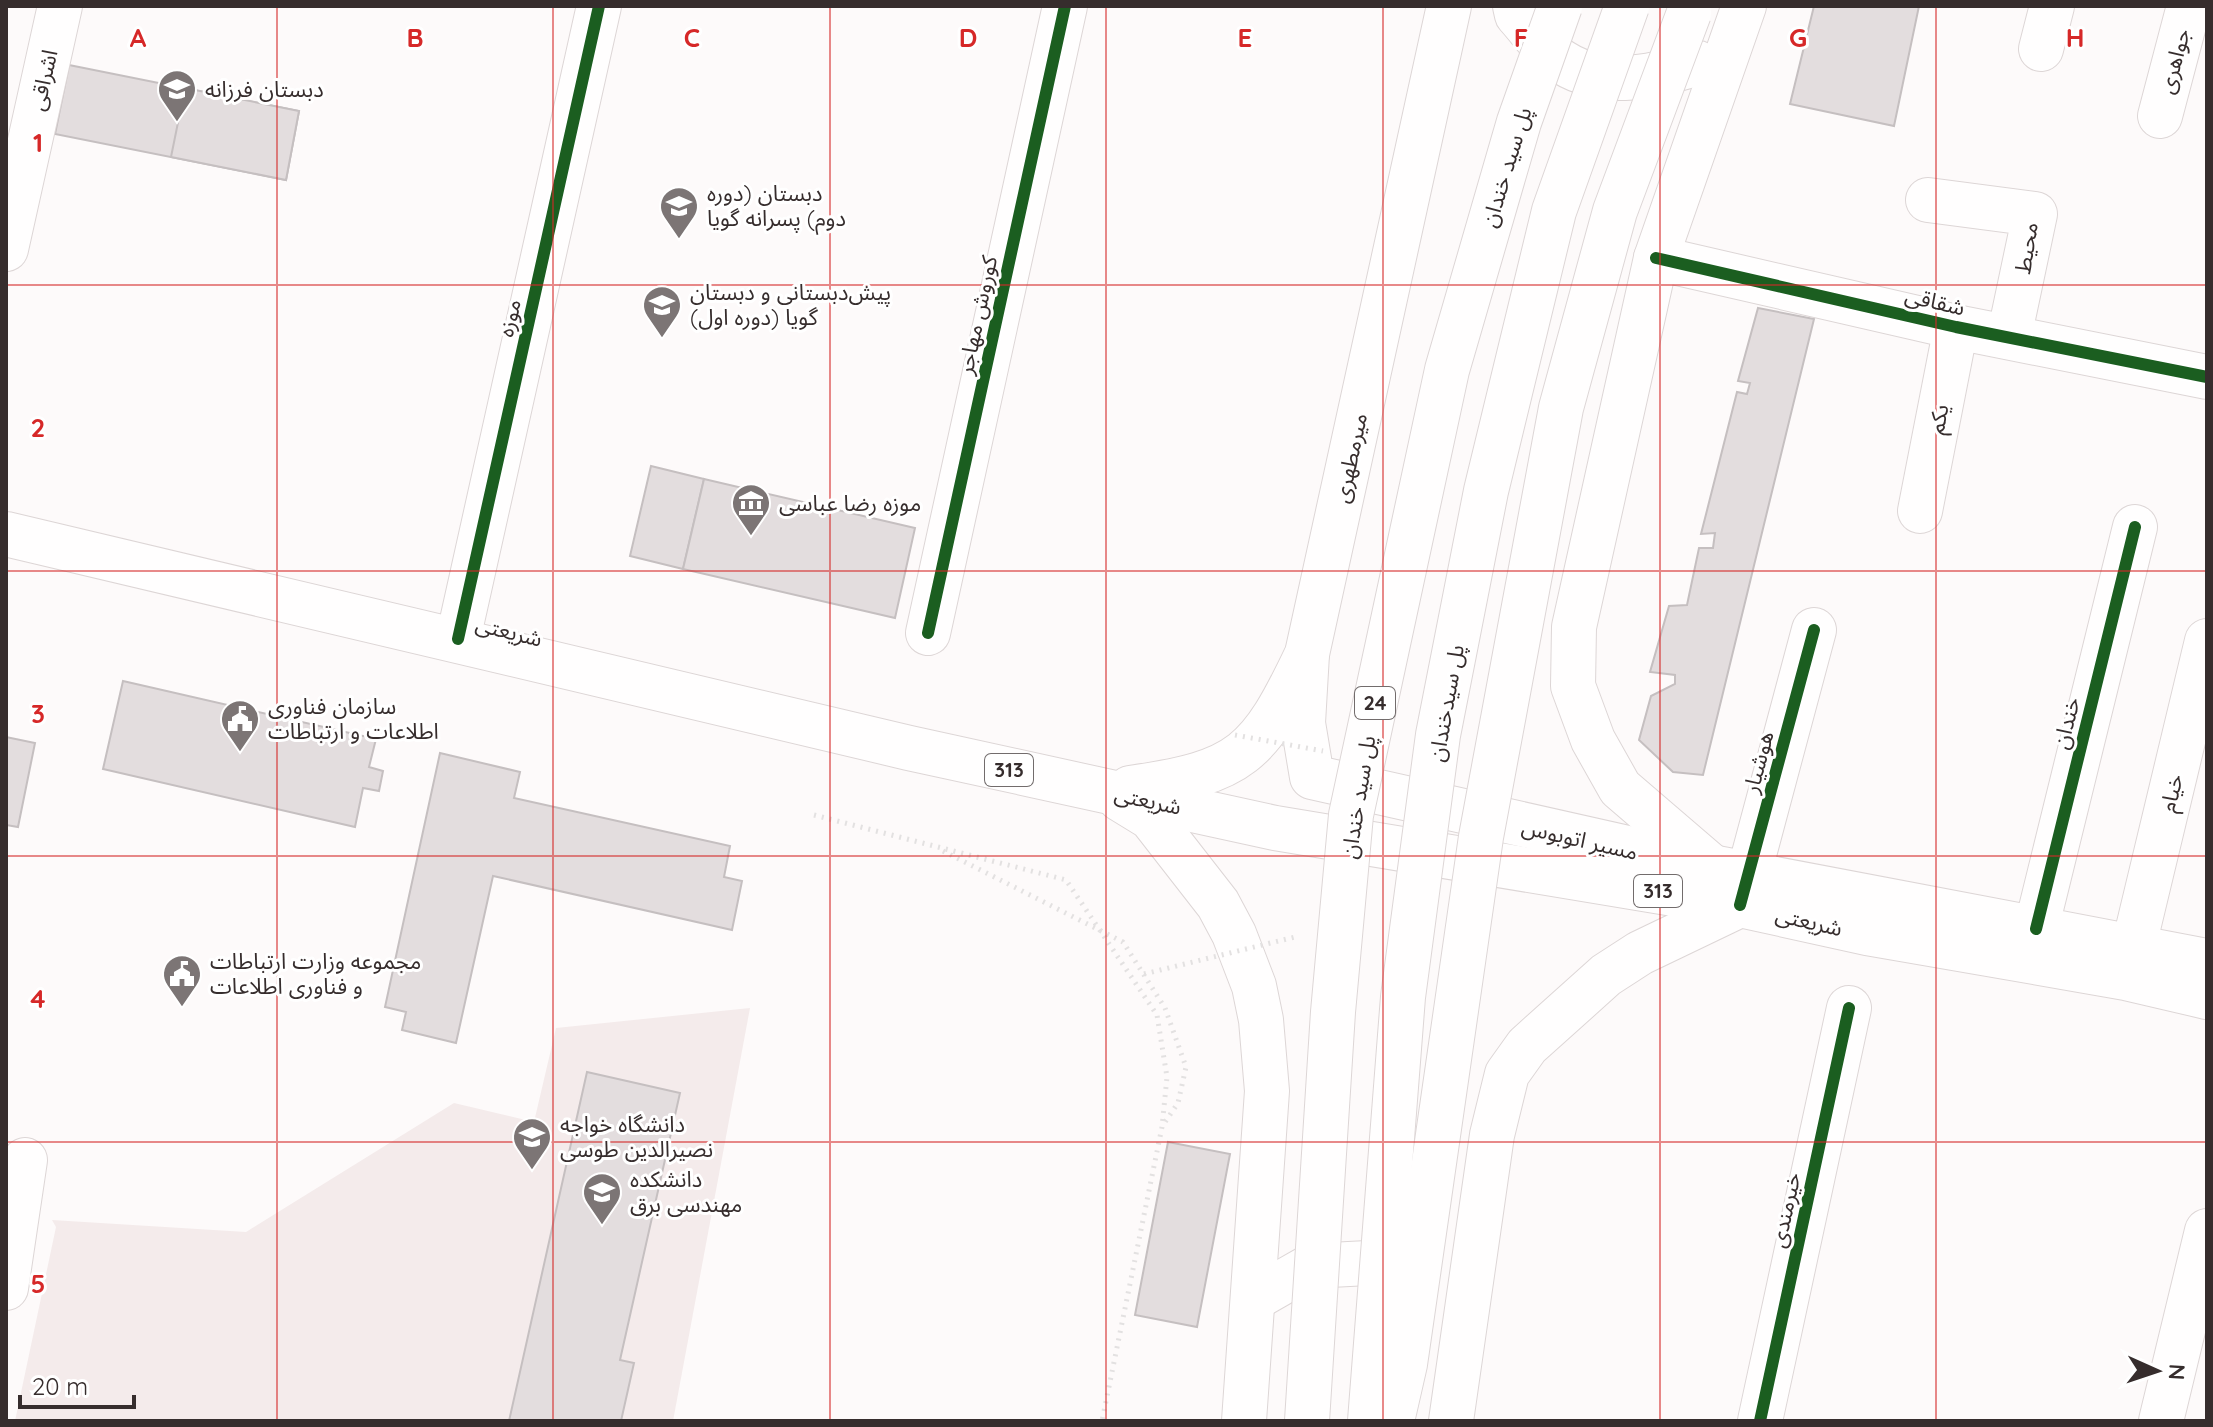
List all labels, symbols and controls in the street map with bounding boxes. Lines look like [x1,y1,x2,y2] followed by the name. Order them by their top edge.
[130,21,147,54] text: A
[406,21,424,54] text: B
[684,21,700,54] text: C
[959,21,977,54] text: D
[1238,21,1252,54] text: E
[1514,21,1528,54] text: F
[1789,21,1807,54] text: G
[2066,21,2084,54] text: H
[2152,25,2196,97] street label: جواهری
[22,47,64,113] street label: اشراقی
[156,68,198,123] school or university icon: دبستان فرزانه
[205,75,324,103] place label: دبستان فرزانه
[1474,103,1539,231] street label: پل سید خندان
[33,126,43,159] text: 1
[707,179,846,235] place label: دبستان (دوره دوم) پسرانه گویا
[658,185,700,240] school or university icon: دبستان (دوره دوم) پسرانه گویا
[2008,220,2044,276] street label: محیط
[951,252,1003,378] street label: کوروش مهاجر
[690,278,891,331] place label: پیش‌دبستانی و دبستان (دوره اول) گویا
[1902,281,1968,321] street label: شقاقی
[641,284,683,339] school or university icon: پیش‌دبستانی و دبستان (دوره اول) گویا
[491,296,527,340] street label: موزه
[1921,402,1958,437] street label: یکم
[1327,410,1373,506] street label: میرمطهری
[31,411,45,444] text: 2
[730,482,772,537] museum icon: موزه رضا عباسی
[779,489,921,517] place label: موزه رضا عباسی
[473,609,545,653] street label: شریعتی
[1422,642,1471,764] street label: پل سیدخندان
[1355,687,1395,719] road number: 24
[268,692,439,745] place label: سازمان فناوری اطلاعات و ارتباطات
[2046,694,2086,752] street label: خندان
[31,697,45,730] text: 3
[219,698,261,753] public building icon: سازمان فناوری اطلاعات و ارتباطات
[1736,728,1780,797] street label: هوشیار
[1334,733,1383,861] street label: پل سید خندان
[985,754,1033,786] road number: 313
[2153,771,2192,815] street label: خیام
[1112,779,1184,821] street label: شریعتی
[1519,812,1641,866] street label: مسیر اتوبوس
[1634,875,1682,907] road number: 313
[1773,900,1845,942] street label: شریعتی
[210,947,421,1000] place label: مجموعه وزارت ارتباطات و فناوری اطلاعات
[161,953,203,1008] public building icon: مجموعه وزارت ارتباطات و فناوری اطلاعات
[30,982,46,1015] text: 4
[560,1110,713,1163] place label: دانشگاه خواجه نصیرالدین طوسی
[511,1116,553,1171] school or university icon: دانشگاه خواجه نصیرالدین طوسی
[630,1165,742,1218] place label: دانشکده مهندسی برق
[1763,1170,1807,1250] street label: خیرمندی
[581,1171,623,1226] school or university icon: دانشکده مهندسی برق
[31,1267,45,1300] text: 5
[2117,1331,2197,1411] north arrow
[20,1359,134,1409] scale bar
[2163,1363,2191,1381] text: N
[32,1371,88,1401] text: 20 m

